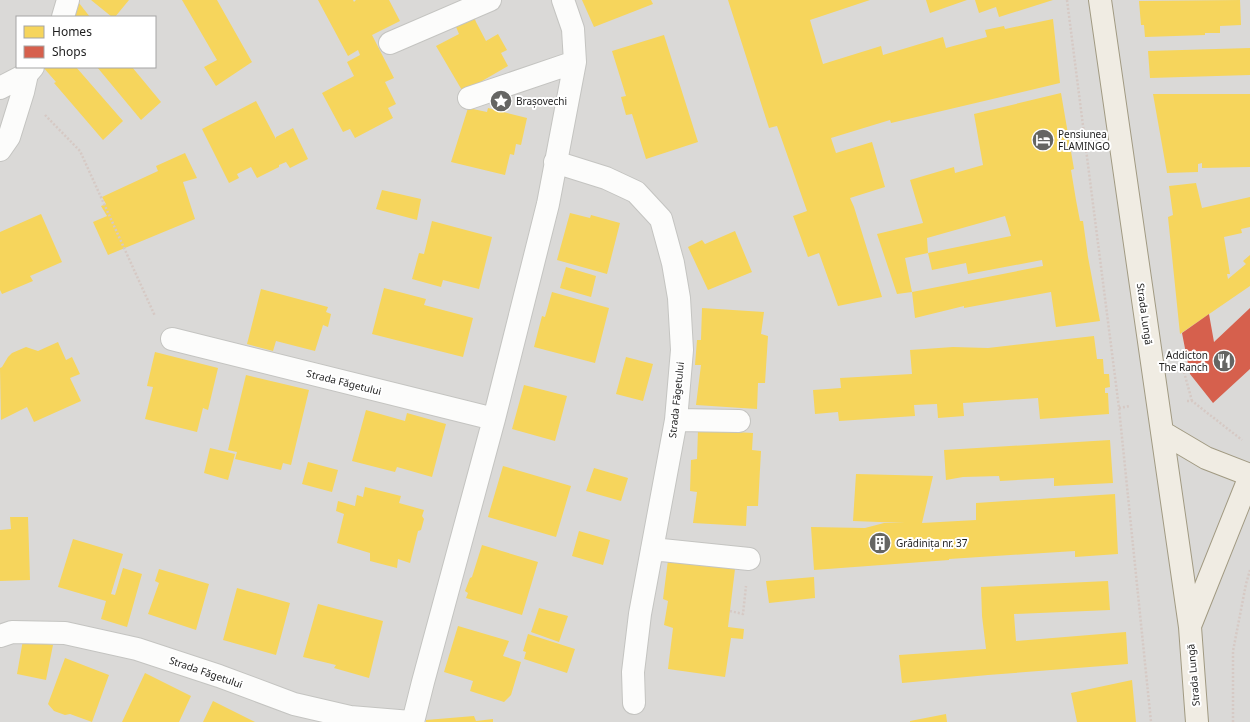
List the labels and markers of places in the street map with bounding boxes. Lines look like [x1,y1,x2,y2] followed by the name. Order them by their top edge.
[488,88,514,114] place icon: Brașovechi
[516,94,567,108] place label: Brașovechi
[1030,127,1056,153] hotel icon: Pensiunea FLAMINGO
[1058,127,1110,153] place label: Pensiunea FLAMINGO
[1159,348,1208,374] place label: Addicton The Ranch
[1211,348,1237,374] restaurant icon: Addicton The Ranch
[867,530,893,556] building icon: Grădinița nr. 37
[896,536,968,550] place label: Grădinița nr. 37

